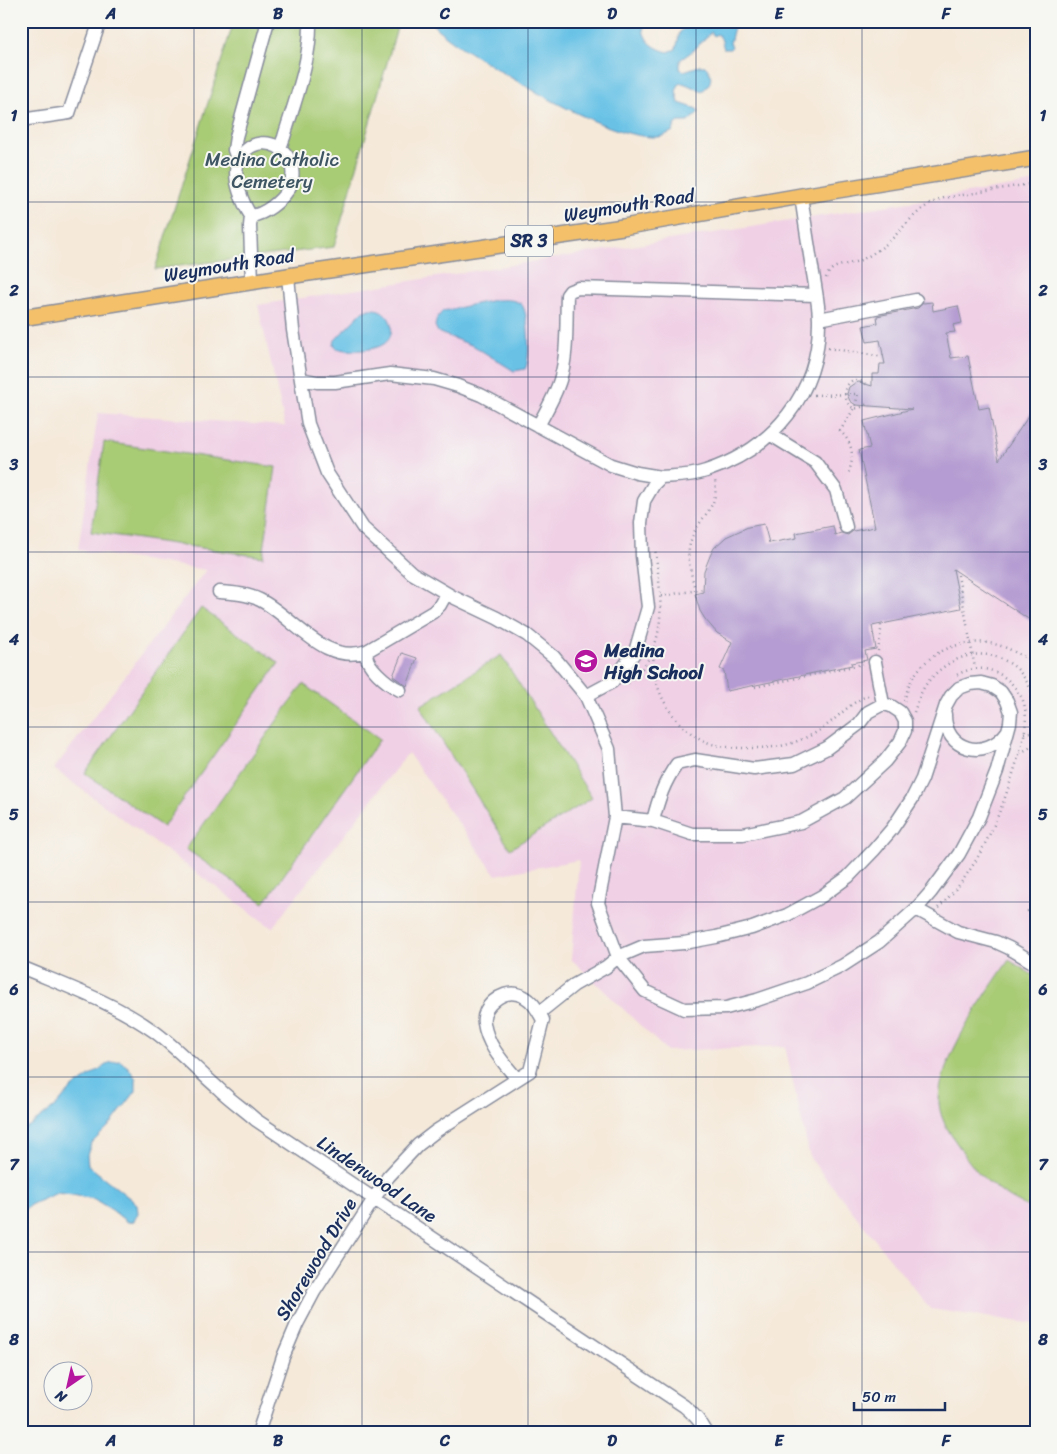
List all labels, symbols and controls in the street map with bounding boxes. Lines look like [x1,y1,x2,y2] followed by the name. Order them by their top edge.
[105,0,116,28] text: A
[273,0,284,28] text: B
[439,0,451,28] text: C
[607,0,617,28] text: D
[775,0,785,28] text: E
[941,0,952,28] text: F
[11,101,18,130] text: 1
[1040,101,1047,130] text: 1
[205,143,340,198] park label: Medina Catholic Cemetery
[561,178,698,232] street label: Weymouth Road
[505,226,553,256] road number: SR 3
[161,238,298,292] street label: Weymouth Road
[8,276,19,305] text: 2
[1037,276,1048,305] text: 2
[9,450,19,479] text: 3
[1038,450,1048,479] text: 3
[8,625,19,654] text: 4
[1037,625,1048,654] text: 4
[603,634,705,689] place label: Medina High School
[573,648,599,674] school or university icon: Medina High School
[9,800,19,829] text: 5
[1038,800,1048,829] text: 5
[8,975,19,1004] text: 6
[1037,975,1048,1004] text: 6
[310,1126,444,1232] street label: Lindenwood Lane
[9,1150,20,1179] text: 7
[1038,1150,1049,1179] text: 7
[266,1191,366,1327] street label: Shorewood Drive
[8,1325,19,1354] text: 8
[1037,1325,1048,1354] text: 8
[42,1362,92,1412] north arrow
[854,1379,946,1411] scale bar
[50,1383,73,1410] text: N
[862,1384,897,1410] text: 50 m
[105,1426,116,1454] text: A
[273,1426,284,1454] text: B
[439,1426,451,1454] text: C
[607,1426,617,1454] text: D
[775,1426,785,1454] text: E
[941,1426,952,1454] text: F

